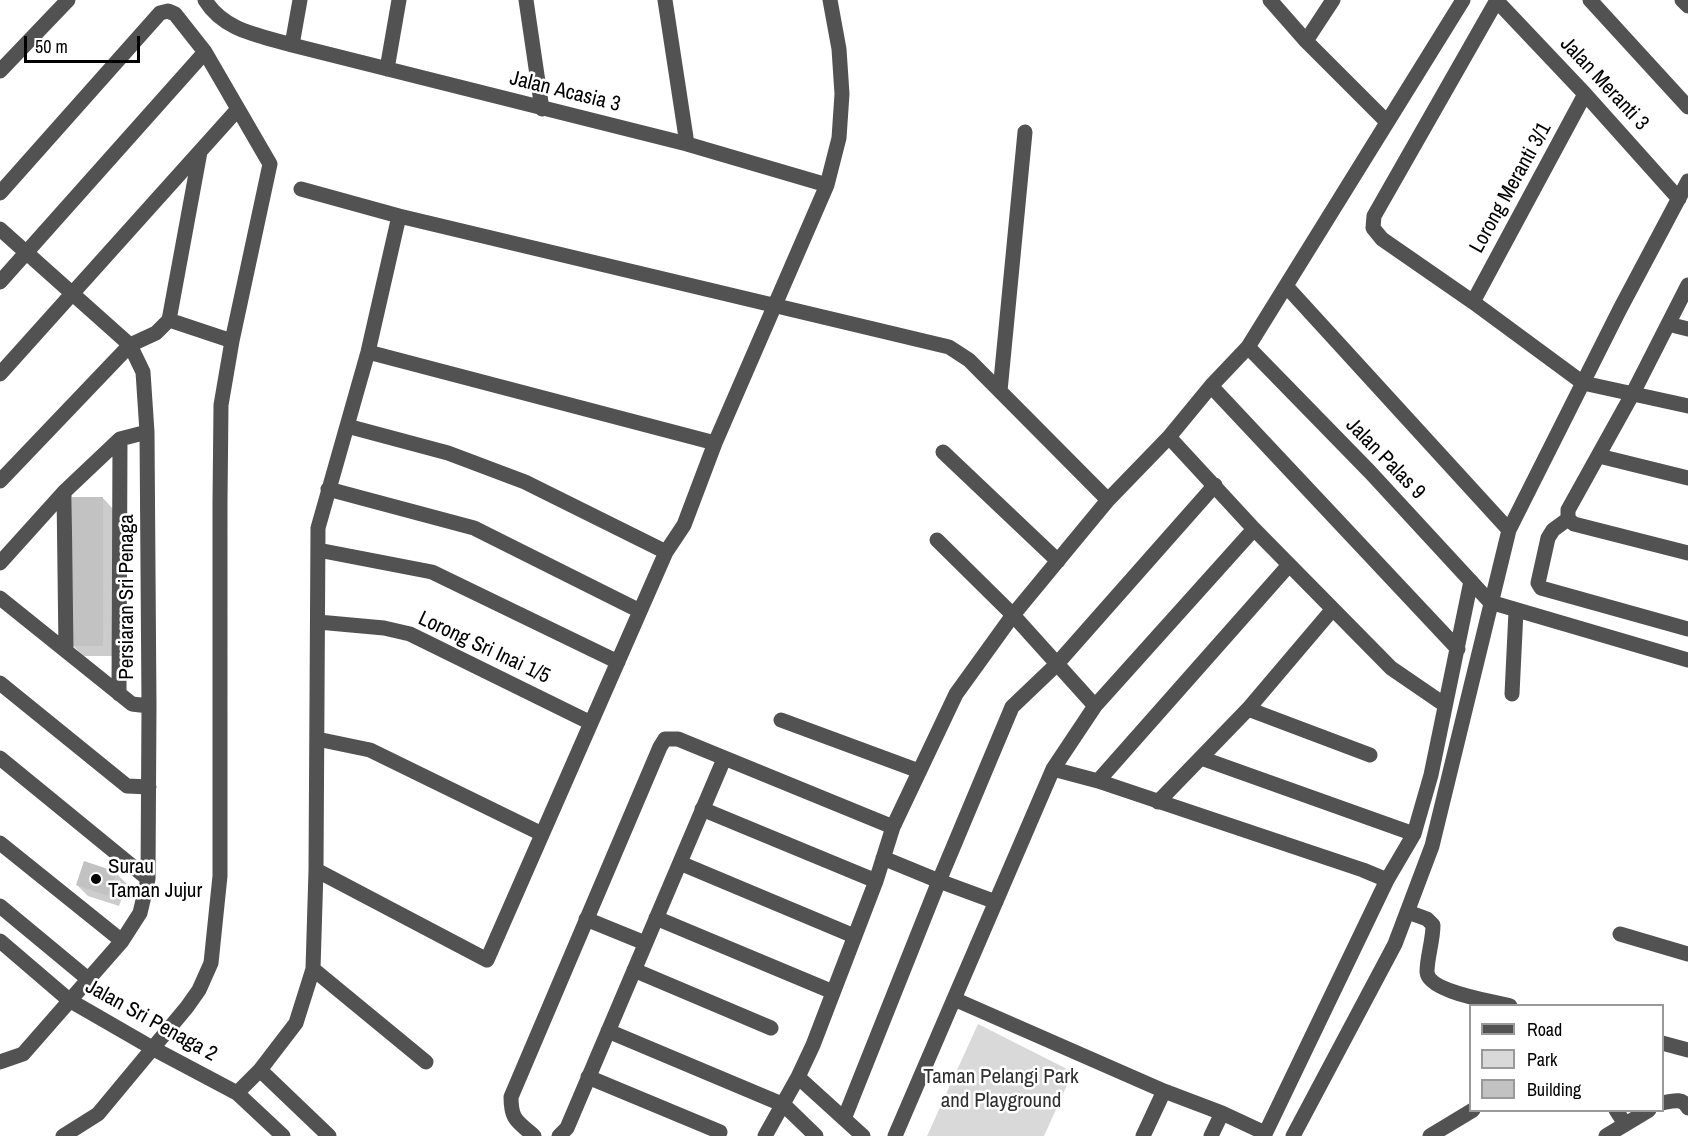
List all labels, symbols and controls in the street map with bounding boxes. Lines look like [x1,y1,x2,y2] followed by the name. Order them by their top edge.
[27,24,142,62] scale bar
[1554,32,1654,136] street label: Jalan Meranti 3
[35,34,68,59] text: 50 m
[507,66,623,118] street label: Jalan Acasia 3
[1465,118,1557,258] street label: Lorong Meranti 3/1
[1340,413,1430,505] street label: Jalan Palas 9
[114,514,140,680] street label: Persiaran Sri Penaga
[414,606,554,690] street label: Lorong Sri Inai 1/5
[108,854,202,904] place label: Surau Taman Jujur
[89,872,103,886] marker: Surau Taman Jujur
[81,974,221,1068] street label: Jalan Sri Penaga 2
[1469,1004,1664,1112] legend
[1527,1017,1562,1042] text: Road
[1527,1047,1557,1072] text: Park
[923,1064,1079,1114] park label: Taman Pelangi Park and Playground
[1527,1077,1581,1102] text: Building

